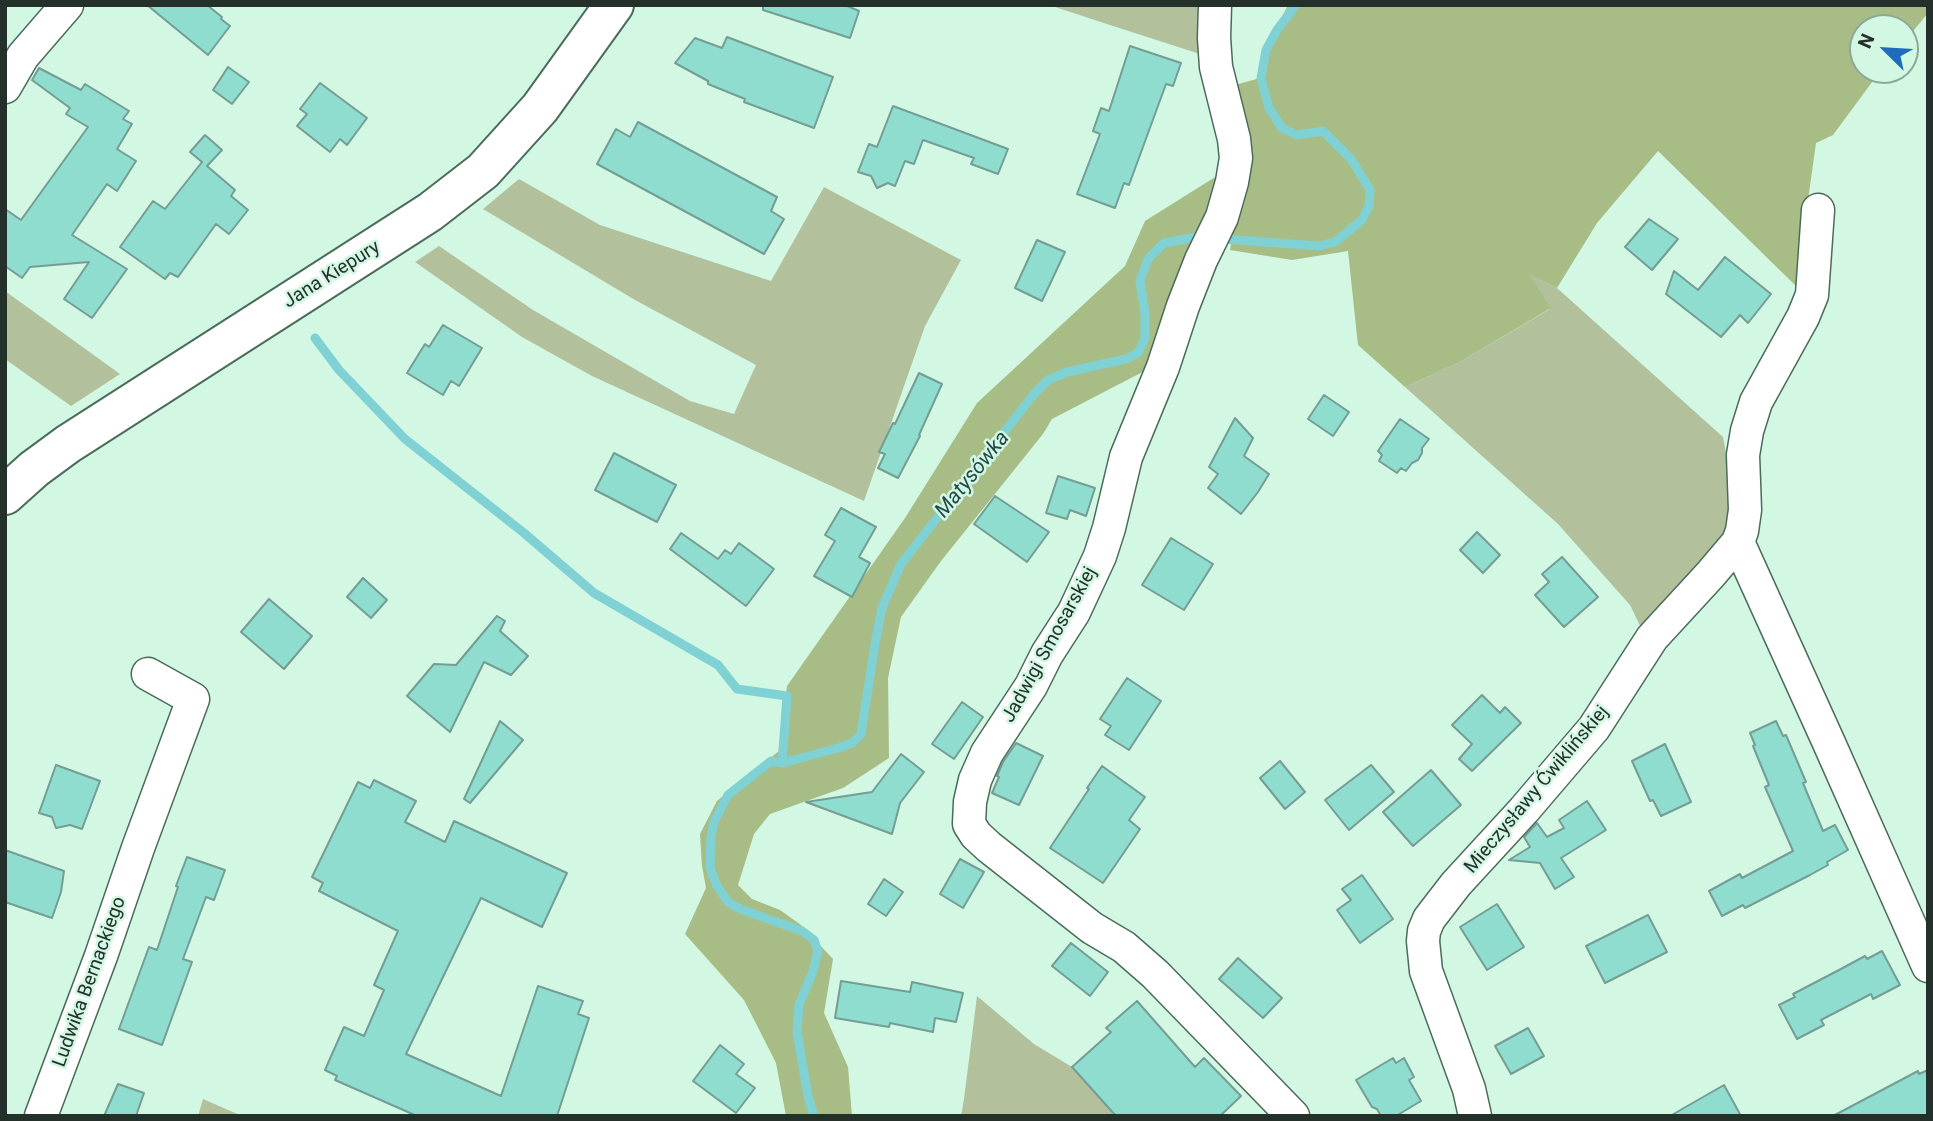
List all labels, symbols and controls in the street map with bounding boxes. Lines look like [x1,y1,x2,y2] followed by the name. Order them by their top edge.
[1849,14,1919,84] north arrow
[1853,30,1879,52] text: N
[279,236,385,314] street label: Jana Kiepury
[930,427,1016,523] water label: Matysówka
[998,563,1102,727] street label: Jadwigi Smosarskiej
[1460,701,1614,879] street label: Mieczysławy Ćwiklińskiej
[49,894,131,1070] street label: Ludwika Bernackiego

